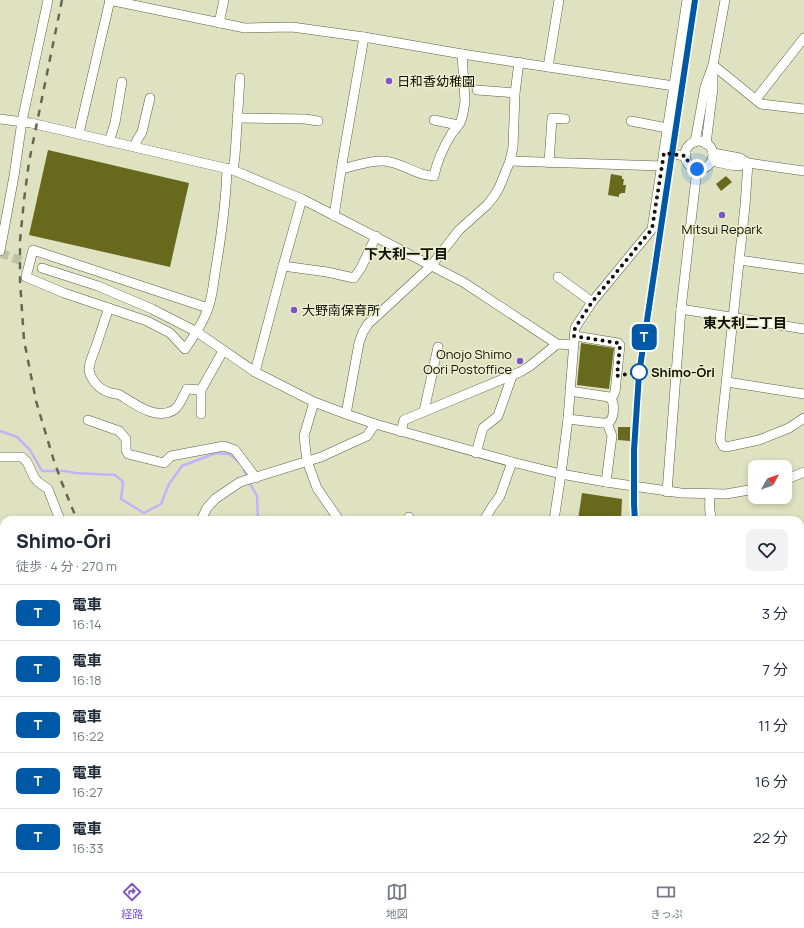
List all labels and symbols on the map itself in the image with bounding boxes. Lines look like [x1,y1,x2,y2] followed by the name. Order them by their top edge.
[397,72,475,90] place label: 日和香幼稚園
[384,76,394,86] marker: 日和香幼稚園
[687,159,707,179] your location
[717,210,727,220] marker: Mitsui Repark
[681,220,763,238] place label: Mitsui Repark
[364,244,448,263] district label: 下大利一丁目
[302,301,380,319] place label: 大野南保育所
[289,305,299,315] marker: 大野南保育所
[703,313,787,332] district label: 東大利二丁目
[631,324,657,350] line badge: T
[423,345,512,378] place label: Onojo Shimo Oori Postoffice
[515,356,525,366] marker: Onojo Shimo Oori Postoffice
[630,363,648,381] marker: Shimo-Ōri
[651,363,715,381] place label: Shimo-Ōri
[748,460,792,504] north arrow

